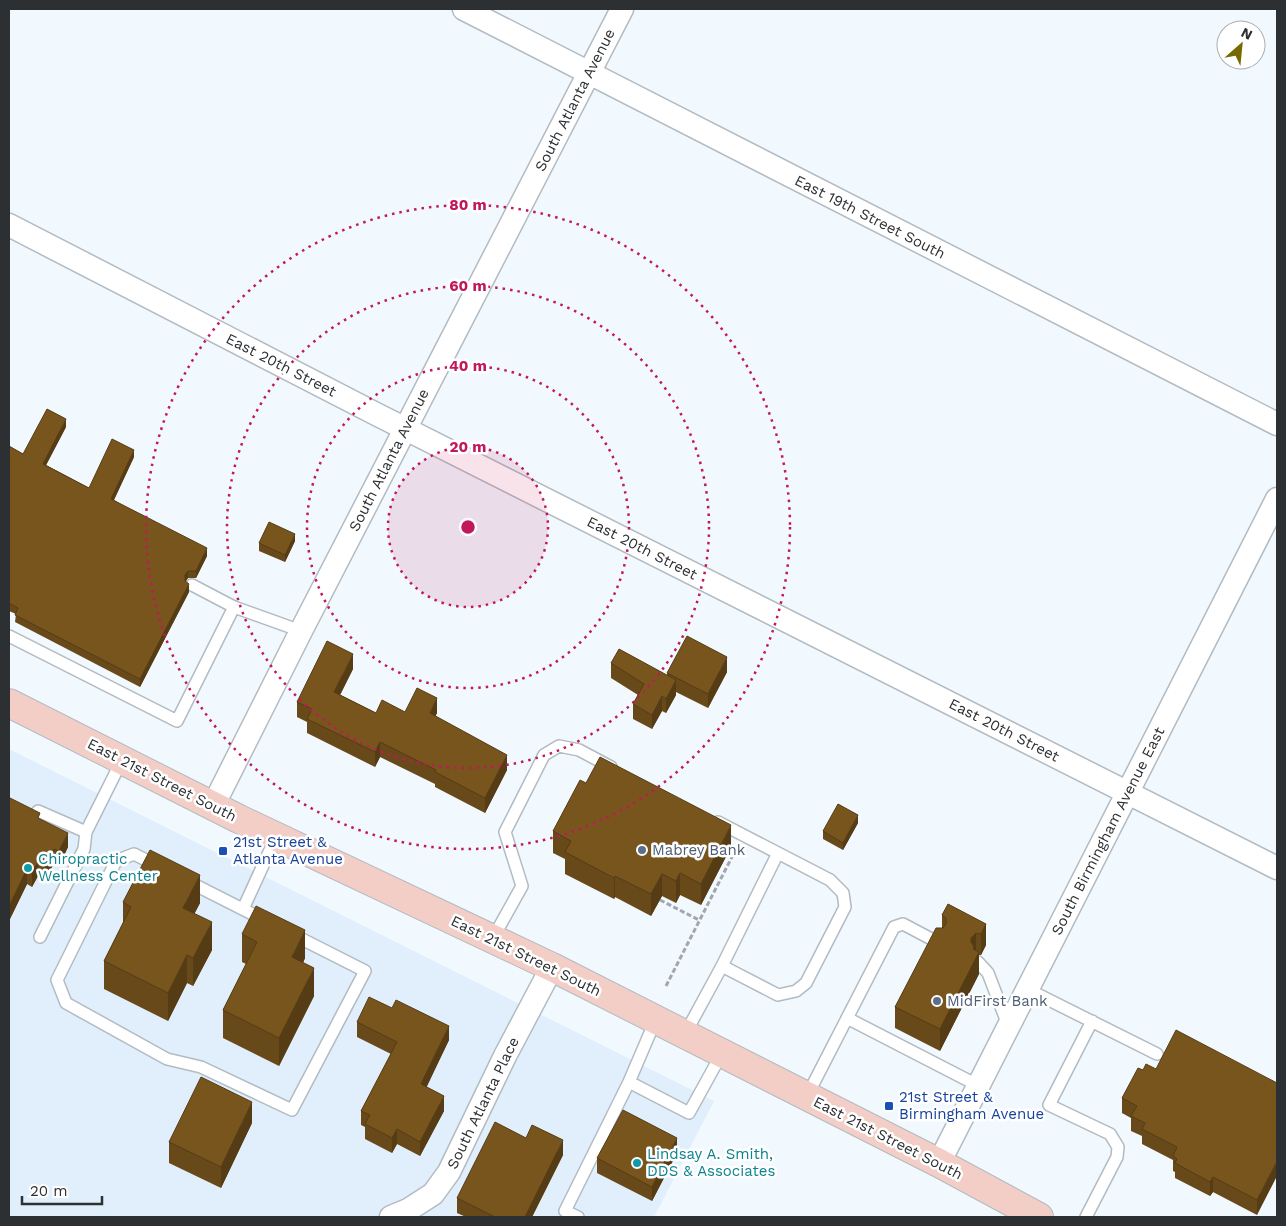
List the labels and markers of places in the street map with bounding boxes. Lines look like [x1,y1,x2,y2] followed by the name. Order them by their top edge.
[459,518,477,536] centre of rings
[233,833,343,868] place label: 21st Street & Atlanta Avenue
[652,841,746,859] place label: Mabrey Bank
[636,844,648,856] marker: Mabrey Bank
[217,845,229,857] marker: 21st Street & Atlanta Avenue
[38,850,158,885] place label: Chiropractic Wellness Center
[22,862,34,874] marker: Chiropractic Wellness Center
[947,992,1048,1010] place label: MidFirst Bank
[931,995,943,1007] marker: MidFirst Bank
[899,1088,1044,1123] place label: 21st Street & Birmingham Avenue
[883,1100,895,1112] marker: 21st Street & Birmingham Avenue
[647,1145,775,1180] place label: Lindsay A. Smith, DDS & Associates
[631,1157,643,1169] marker: Lindsay A. Smith, DDS & Associates

